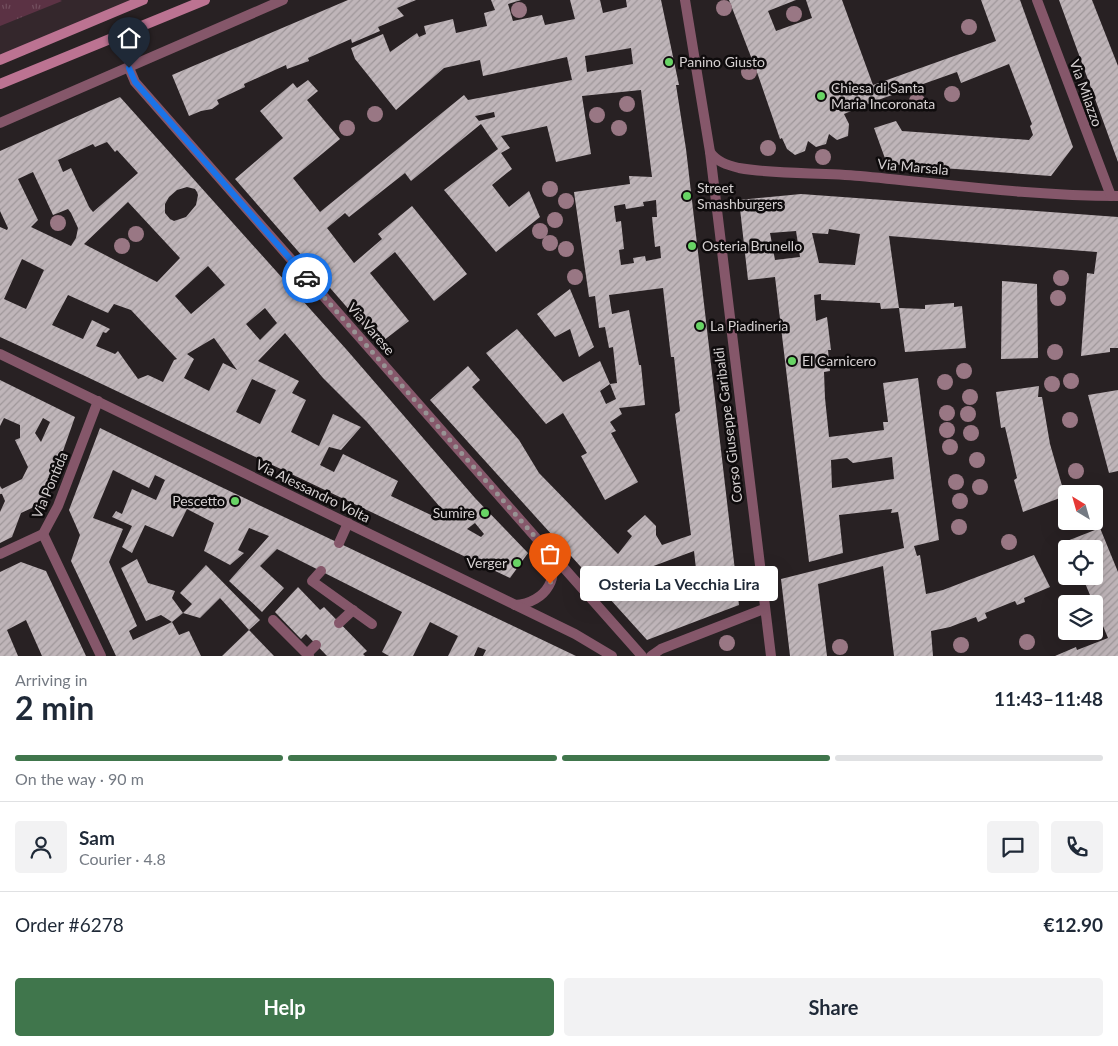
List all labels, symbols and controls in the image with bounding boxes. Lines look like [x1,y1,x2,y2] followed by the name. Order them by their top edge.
[108,17,150,68] pin
[115,24,143,52] icon: home
[679,53,765,70] place label: Panino Giusto
[663,56,675,68] marker: Panino Giusto
[1066,57,1107,129] street label: Via Milazzo
[831,79,935,112] place label: Chiesa di Santa Maria Incoronata
[815,90,827,102] marker: Chiesa di Santa Maria Incoronata
[877,155,949,178] street label: Via Marsala
[697,179,783,212] place label: Street Smashburgers
[681,190,693,202] marker: Street Smashburgers
[702,237,802,254] place label: Osteria Brunello
[686,240,698,252] marker: Osteria Brunello
[282,253,332,303] courier
[293,264,321,292] icon: car
[344,299,399,358] street label: Via Varese
[710,317,788,334] place label: La Piadineria
[694,320,706,332] marker: La Piadineria
[710,347,745,504] street label: Corso Giuseppe Garibaldi
[802,352,876,369] place label: El Carnicero
[786,355,798,367] marker: El Carnicero
[28,449,71,521] street label: Via Pontida
[253,455,373,526] street label: Via Alessandro Volta
[1058,485,1102,530] north arrow
[1058,485,1103,640] map controls
[172,492,225,509] place label: Pescetto
[229,495,241,507] marker: Pescetto
[433,504,475,521] place label: Sumire
[479,507,491,519] marker: Sumire
[529,533,571,584] pin
[536,540,564,568] icon: bag
[1058,540,1103,585] button: locate
[467,554,507,571] place label: Verger
[511,557,523,569] marker: Verger
[580,566,778,602] callout: Osteria La Vecchia Lira
[598,574,760,593] text: Osteria La Vecchia Lira
[1058,595,1103,640] button: layers
[15,670,88,689] text: Arriving in
[994,687,1103,710] text: 11:43–11:48
[15,688,94,727] text: 2 min
[15,769,144,788] text: On the way · 90 m
[15,821,67,873] button: person
[987,821,1039,873] button: chat
[1051,821,1103,873] button: phone
[79,826,115,849] text: Sam
[79,849,166,868] text: Courier · 4.8
[15,913,124,936] text: Order #6278
[1043,913,1103,936] text: €12.90
[15,978,554,1036] button: Help
[564,978,1103,1036] button: Share

